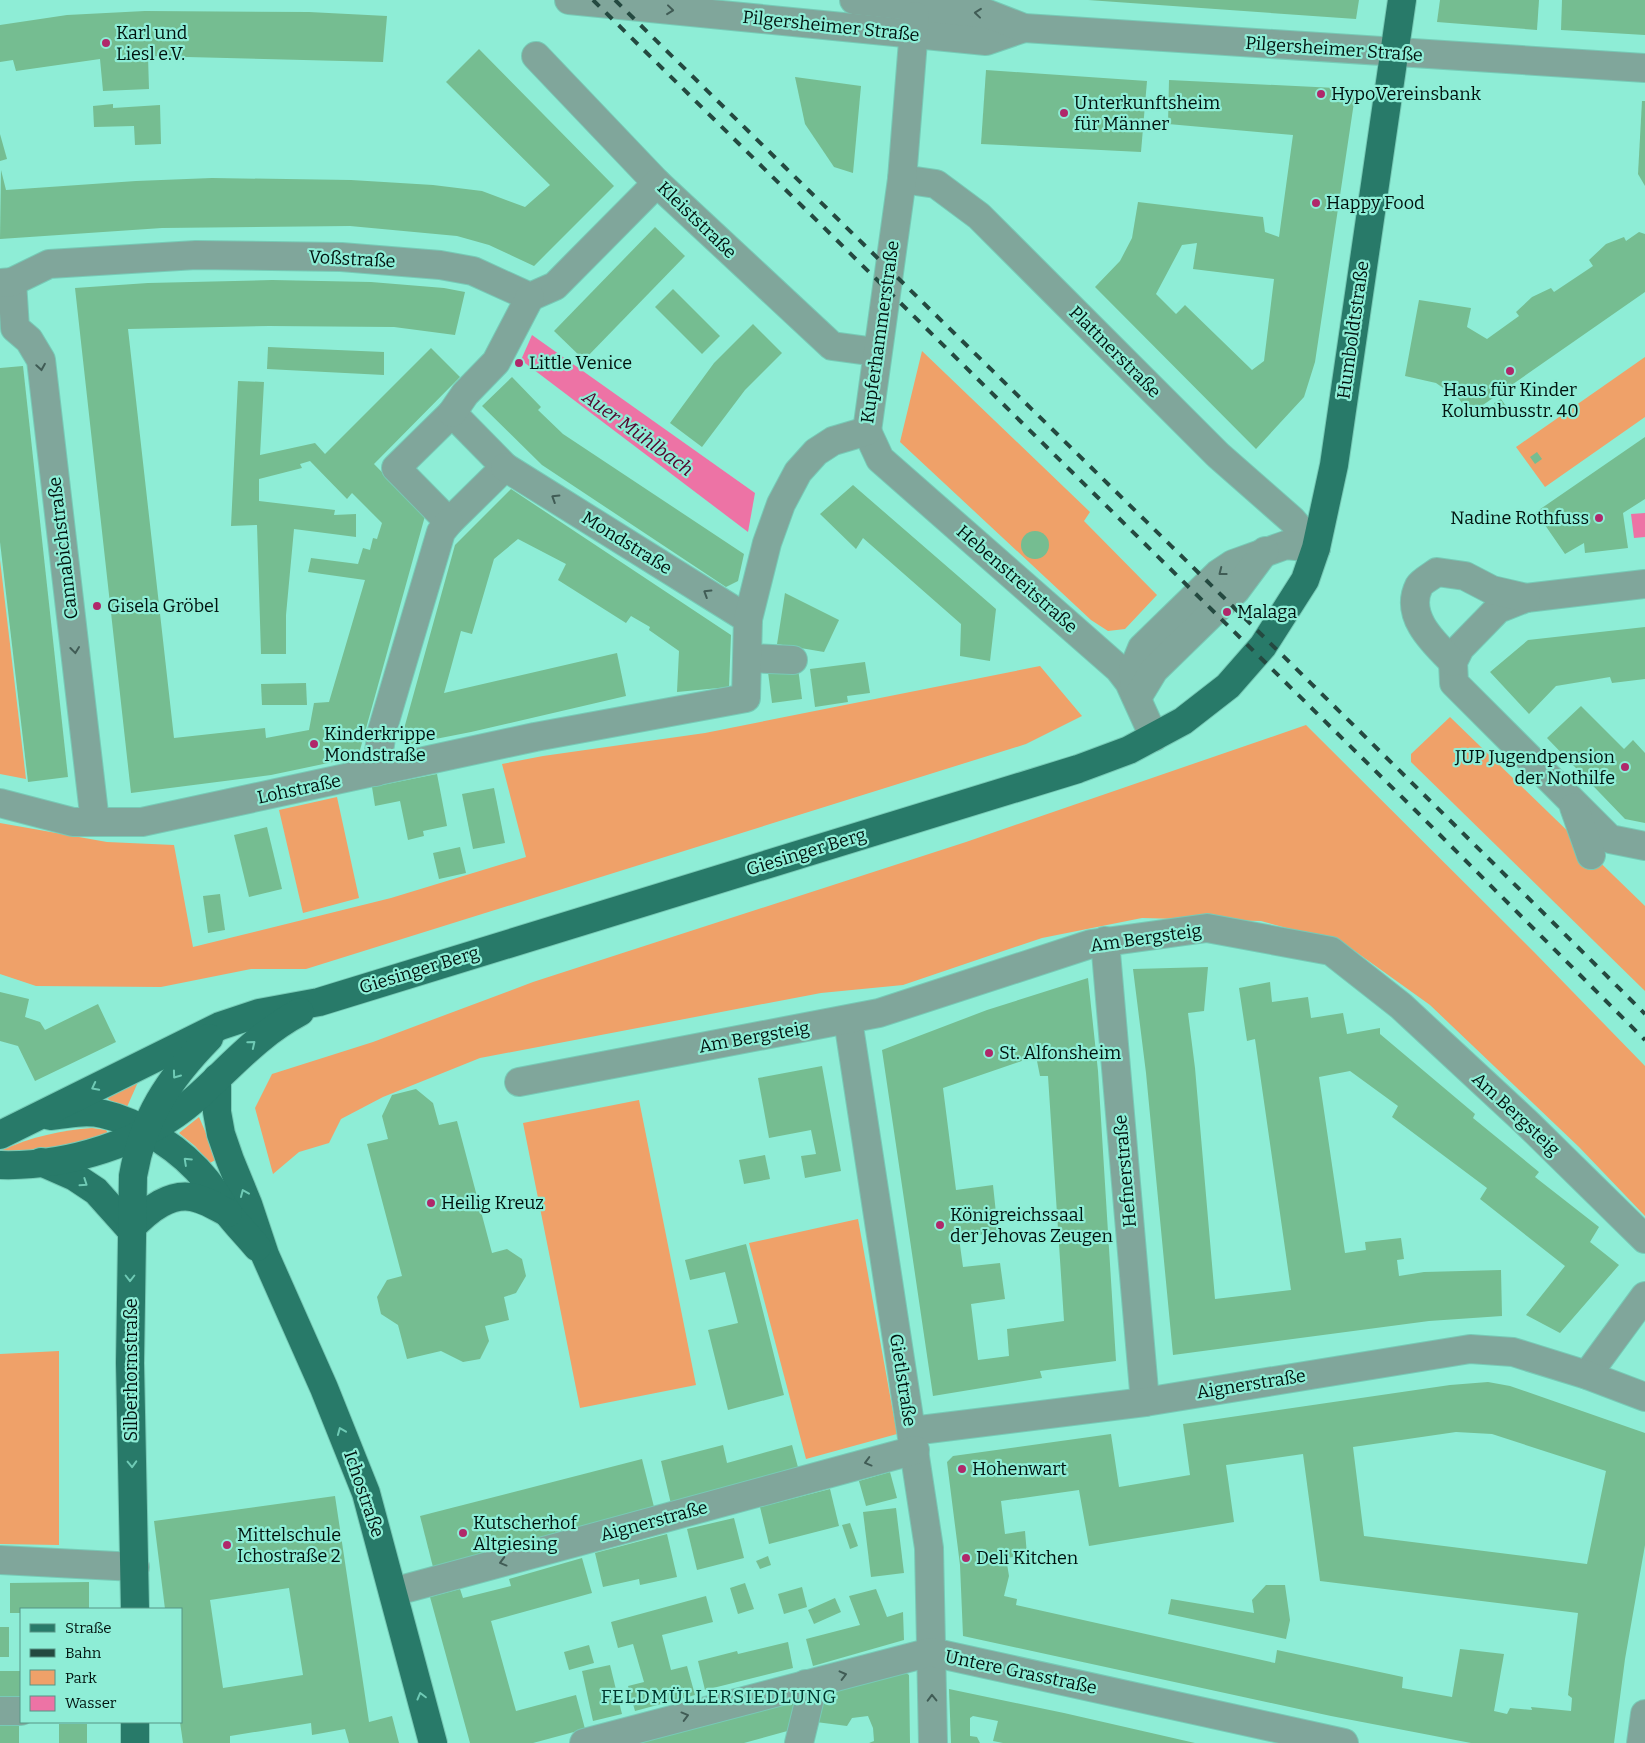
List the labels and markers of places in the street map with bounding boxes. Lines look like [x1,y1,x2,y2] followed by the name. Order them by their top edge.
[116,22,188,65] place label: Karl und Liesl e.V.
[100,37,112,49] marker: Karl und Liesl e.V.
[1331,83,1482,105] place label: HypoVereinsbank
[1315,88,1327,100] marker: HypoVereinsbank
[1074,92,1220,135] place label: Unterkunftsheim für Männer
[1058,107,1070,119] marker: Unterkunftsheim für Männer
[1326,192,1425,214] place label: Happy Food
[1310,197,1322,209] marker: Happy Food
[529,352,632,374] place label: Little Venice
[513,357,525,369] marker: Little Venice
[1504,365,1516,377] marker: Haus für Kinder Kolumbusstr. 40
[1441,379,1579,422] place label: Haus für Kinder Kolumbusstr. 40
[1450,507,1589,529] place label: Nadine Rothfuss
[1593,512,1605,524] marker: Nadine Rothfuss
[107,595,219,617] place label: Gisela Gröbel
[91,600,103,612] marker: Gisela Gröbel
[1237,601,1297,623] place label: Malaga
[1221,606,1233,618] marker: Malaga
[324,723,436,766] place label: Kinderkrippe Mondstraße
[308,738,320,750] marker: Kinderkrippe Mondstraße
[1454,746,1616,789] place label: JUP Jugendpension der Nothilfe
[1619,761,1631,773] marker: JUP Jugendpension der Nothilfe
[999,1042,1121,1064] place label: St. Alfonsheim
[983,1047,995,1059] marker: St. Alfonsheim
[441,1192,544,1214] place label: Heilig Kreuz
[425,1197,437,1209] marker: Heilig Kreuz
[950,1204,1114,1247] place label: Königreichssaal der Jehovas Zeugen
[934,1219,946,1231] marker: Königreichssaal der Jehovas Zeugen
[972,1458,1067,1480] place label: Hohenwart
[956,1463,968,1475] marker: Hohenwart
[473,1512,578,1555] place label: Kutscherhof Altgiesing
[237,1524,341,1567] place label: Mittelschule Ichostraße 2
[457,1527,469,1539] marker: Kutscherhof Altgiesing
[221,1539,233,1551] marker: Mittelschule Ichostraße 2
[976,1547,1079,1569] place label: Deli Kitchen
[960,1552,972,1564] marker: Deli Kitchen

